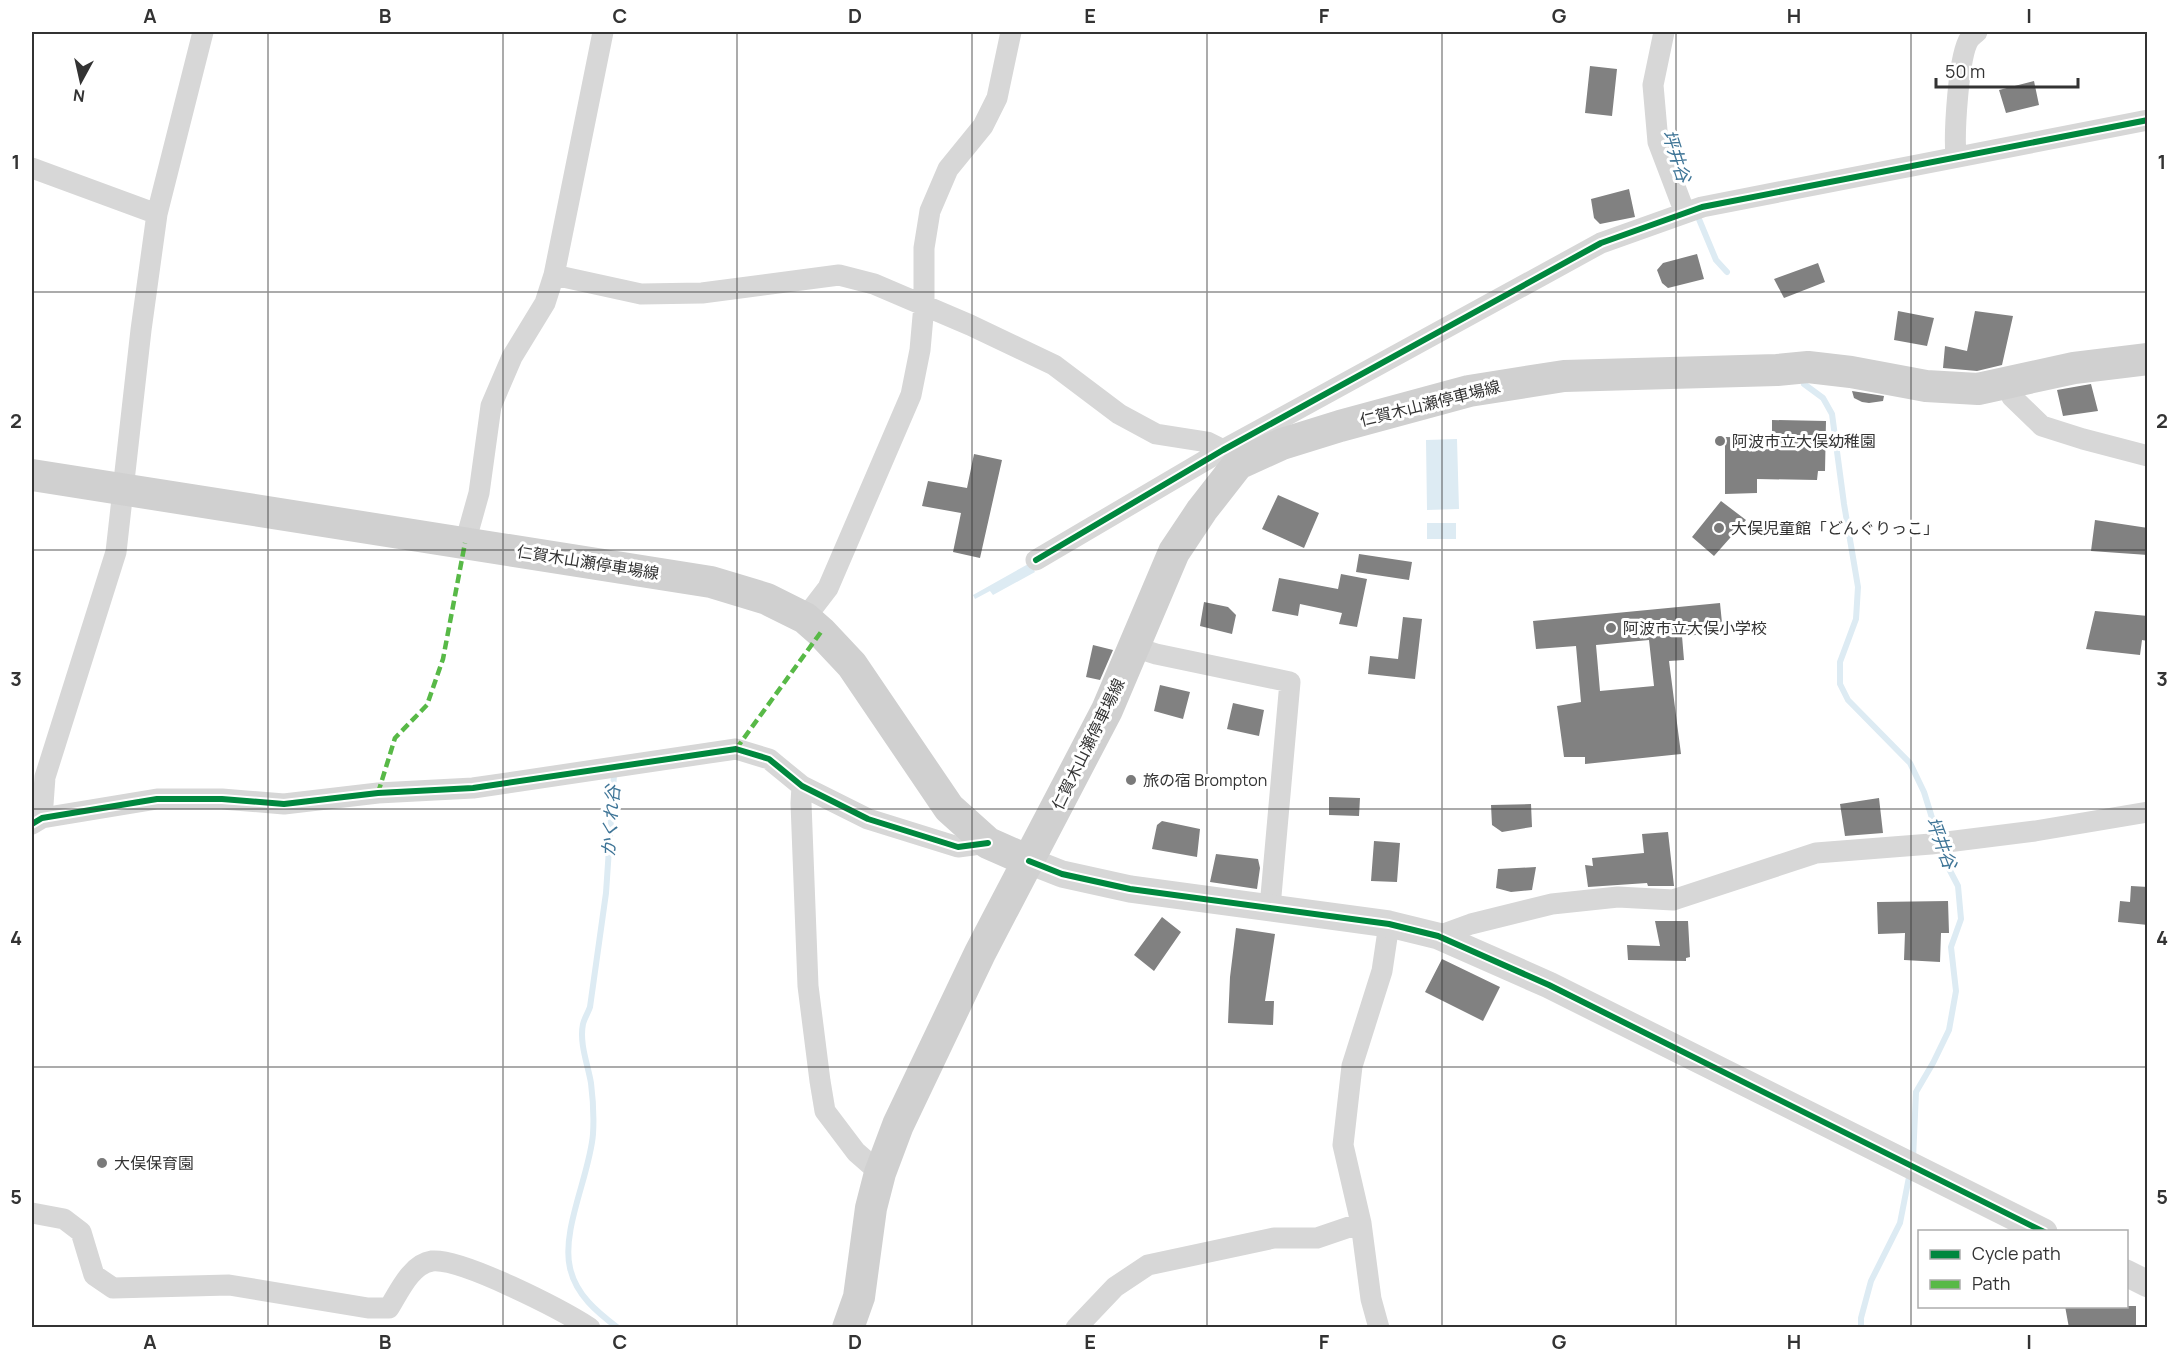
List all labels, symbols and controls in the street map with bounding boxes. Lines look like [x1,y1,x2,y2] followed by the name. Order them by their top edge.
[143,2,157,29] text: A
[379,2,392,29] text: B
[613,2,627,29] text: C
[848,2,862,29] text: D
[1084,2,1096,29] text: E
[1319,2,1330,29] text: F
[1552,2,1567,29] text: G
[1787,2,1801,29] text: H
[2026,2,2032,29] text: I
[51,51,111,111] north arrow
[1936,51,2078,89] scale bar
[1945,59,1985,83] text: 50 m
[72,84,86,108] text: N
[1657,126,1697,187] water label: 坪井谷
[12,148,20,175] text: 1
[2158,148,2166,175] text: 1
[1357,375,1503,431] street label: 仁賀木山瀬停車場線
[10,407,22,434] text: 2
[2156,407,2168,434] text: 2
[1732,430,1876,452] place label: 阿波市立大俣幼稚園
[1713,434,1727,448] marker: 阿波市立大俣幼稚園
[1731,517,1939,539] place label: 大俣児童館「どんぐりっこ」
[1712,521,1726,535] marker: 大俣児童館「どんぐりっこ」
[515,540,661,584] street label: 仁賀木山瀬停車場線
[1623,617,1767,639] place label: 阿波市立大俣小学校
[1604,621,1618,635] marker: 阿波市立大俣小学校
[10,665,22,692] text: 3
[2156,665,2168,692] text: 3
[1047,674,1129,814] street label: 仁賀木山瀬停車場線
[1143,769,1267,791] place label: 旅の宿 Brompton
[1124,773,1138,787] marker: 旅の宿 Brompton
[596,782,625,858] water label: かくれ谷
[1921,813,1964,874] water label: 坪井谷
[10,924,22,951] text: 4
[2156,924,2168,951] text: 4
[114,1152,194,1174] place label: 大俣保育園
[95,1156,109,1170] marker: 大俣保育園
[10,1183,22,1210] text: 5
[2156,1183,2168,1210] text: 5
[1918,1230,2128,1308] legend
[1972,1241,2061,1265] text: Cycle path
[1972,1271,2010,1295] text: Path
[143,1328,157,1355] text: A
[379,1328,392,1355] text: B
[613,1328,627,1355] text: C
[848,1328,862,1355] text: D
[1084,1328,1096,1355] text: E
[1319,1328,1330,1355] text: F
[1552,1328,1567,1355] text: G
[1787,1328,1801,1355] text: H
[2026,1328,2032,1355] text: I

